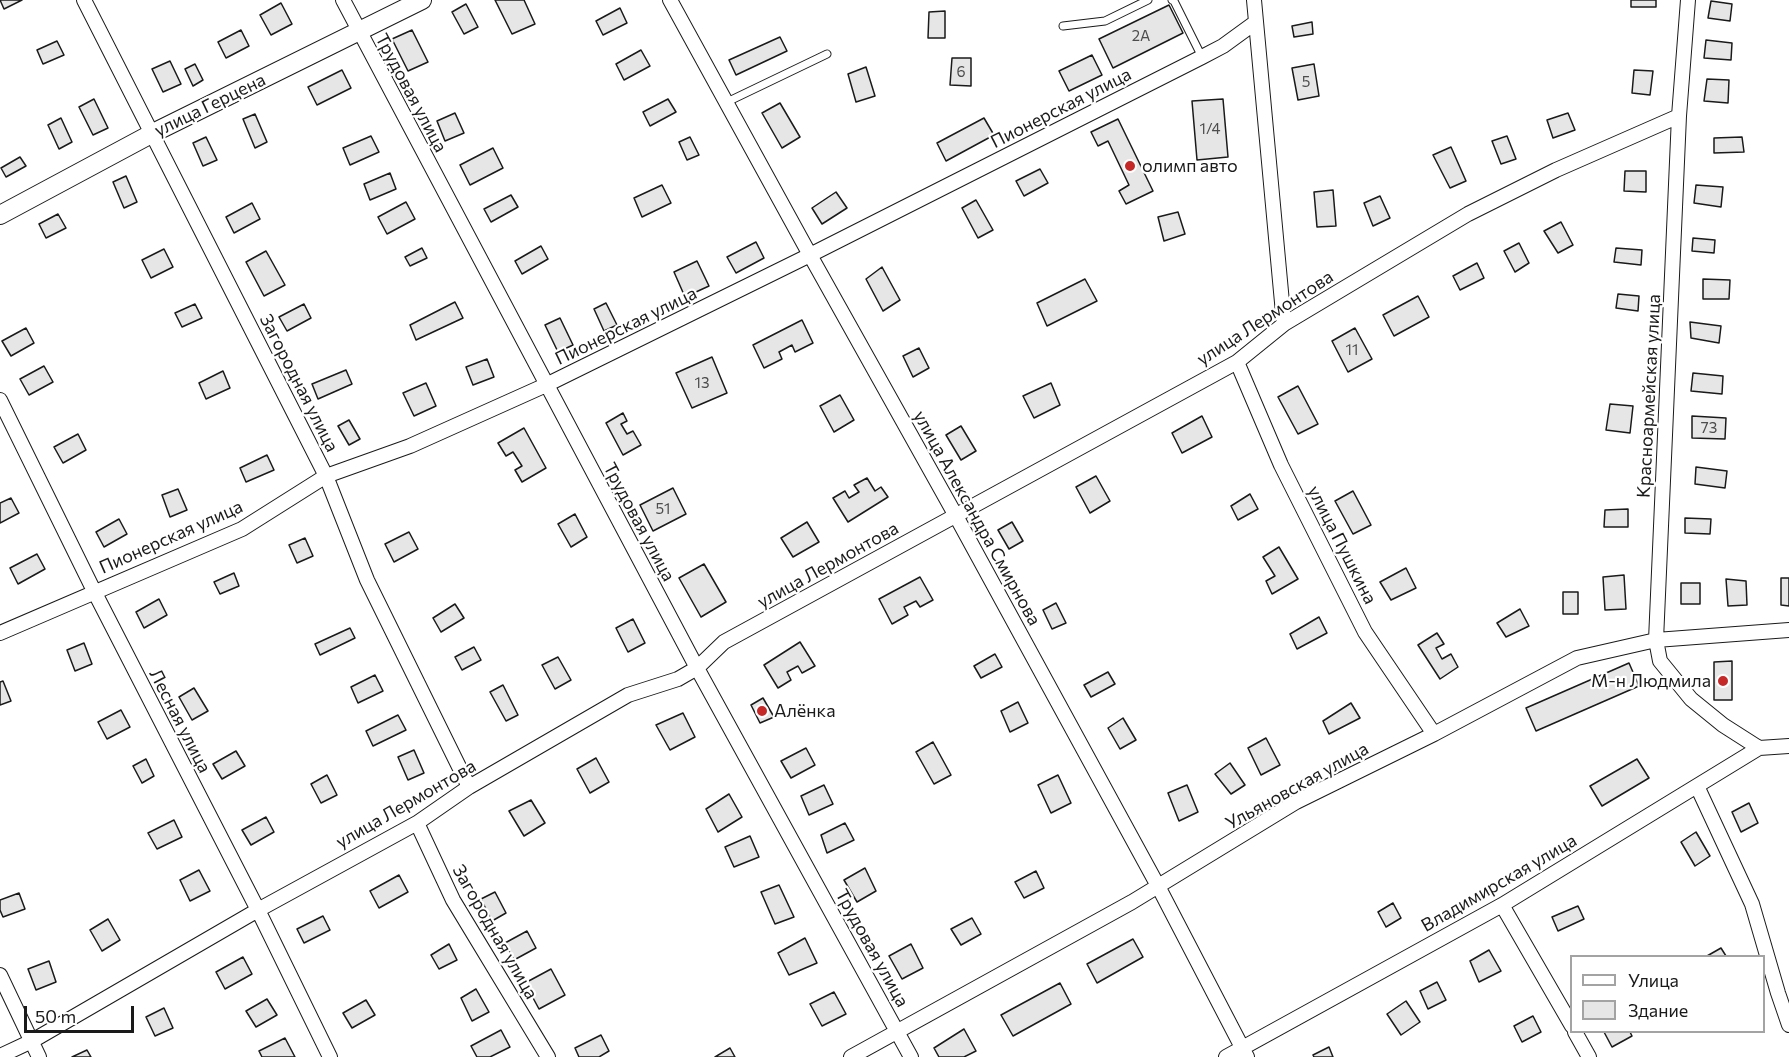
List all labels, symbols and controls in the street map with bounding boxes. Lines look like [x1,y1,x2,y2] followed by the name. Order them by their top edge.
[1132,27,1150,45] house number: 2А
[371,30,451,156] street label: Трудовая улица
[956,63,966,81] house number: 6
[987,63,1135,153] street label: Пионерская улица
[151,69,269,141] street label: улица Герцена
[1302,73,1310,91] house number: 5
[1200,120,1220,138] house number: 1/4
[1142,155,1238,177] place label: олимп авто
[1123,159,1137,173] marker: олимп авто
[1193,266,1337,370] street label: улица Лермонтова
[552,282,700,370] street label: Пионерская улица
[1633,293,1665,499] street label: Красноармейская улица
[255,311,343,455] street label: Загородная улица
[1346,341,1358,359] house number: 11
[695,374,709,392] house number: 13
[909,407,1045,629] street label: улица Александра Смирнова
[1701,419,1717,437] house number: 73
[599,459,679,585] street label: Трудовая улица
[1303,482,1381,608] street label: улица Пушкина
[96,496,246,578] street label: Пионерская улица
[655,500,671,518] house number: 51
[754,517,902,613] street label: улица Лермонтова
[145,665,215,777] street label: Лесная улица
[1591,670,1711,692] place label: М-н Людмила
[1716,674,1730,688] marker: М-н Людмила
[774,700,836,722] place label: Алёнка
[755,704,769,718] marker: Алёнка
[1222,738,1372,834] street label: Ульяновская улица
[332,755,480,853] street label: улица Лермонтова
[1417,830,1581,936] street label: Владимирская улица
[448,861,542,1003] street label: Загородная улица
[831,885,913,1011] street label: Трудовая улица
[1570,955,1765,1033] legend
[1628,969,1679,991] text: Улица
[27,994,136,1032] scale bar
[1628,999,1688,1021] text: Здание
[35,1005,76,1027] text: 50 m

